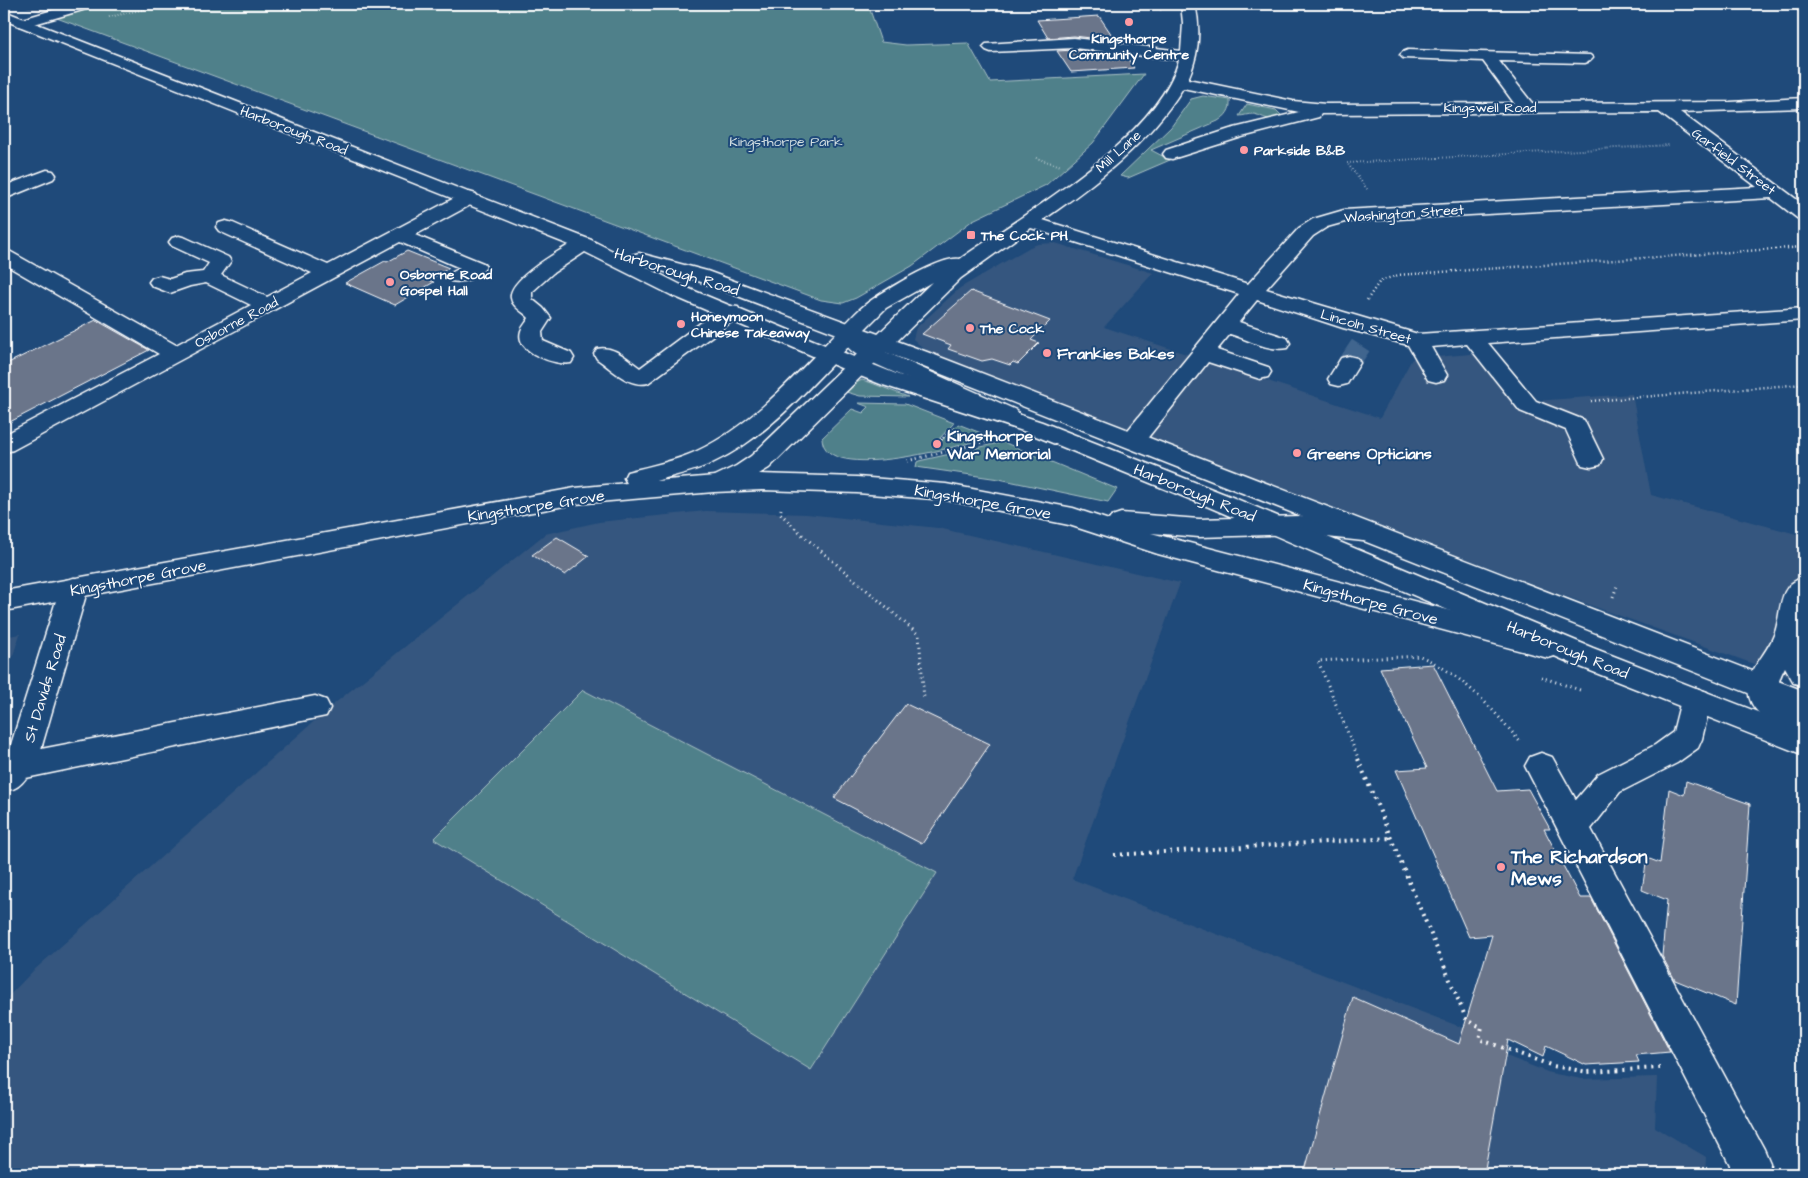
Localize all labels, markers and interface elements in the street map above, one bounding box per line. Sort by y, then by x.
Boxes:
marker: Kingsthorpe Community Centre [1123,16,1135,28]
place label: Kingsthorpe Community Centre [1069,29,1190,65]
street label: Kingswell Road [1444,98,1536,118]
street label: Harborough Road [237,101,350,161]
street label: Garfield Street [1687,124,1780,200]
street label: Mill Lane [1092,126,1146,178]
park label: Kingsthorpe Park [729,132,843,152]
place label: Parkside B&B [1254,141,1345,161]
marker: Parkside B&B [1238,144,1250,156]
street label: Washington Street [1344,200,1465,228]
place label: The Cock PH [980,226,1069,246]
marker: The Cock PH [965,229,977,241]
street label: Harborough Road [611,242,742,302]
place label: Osborne Road Gospel Hall [400,265,493,301]
marker: Osborne Road Gospel Hall [384,276,396,288]
street label: Osborne Road [191,292,282,353]
street label: Lincoln Street [1318,304,1414,350]
place label: Honeymoon Chinese Takeaway [691,307,810,343]
marker: Honeymoon Chinese Takeaway [675,318,687,330]
place label: The Cock [979,319,1044,339]
marker: The Cock [964,322,976,334]
place label: Frankies Bakes [1057,343,1174,365]
marker: Frankies Bakes [1041,347,1053,359]
place label: Kingsthorpe War Memorial [946,425,1051,465]
marker: Kingsthorpe War Memorial [931,438,943,450]
place label: Greens Opticians [1307,443,1432,465]
marker: Greens Opticians [1291,447,1303,459]
street label: Harborough Road [1130,458,1259,528]
street label: Kingsthorpe Grove [913,479,1053,526]
street label: Kingsthorpe Grove [466,484,607,529]
street label: Kingsthorpe Grove [68,554,209,603]
street label: Kingsthorpe Grove [1301,573,1441,632]
street label: Harborough Road [1503,615,1632,685]
street label: St Davids Road [18,632,72,745]
place label: The Richardson Mews [1510,844,1648,893]
marker: The Richardson Mews [1495,861,1507,873]

